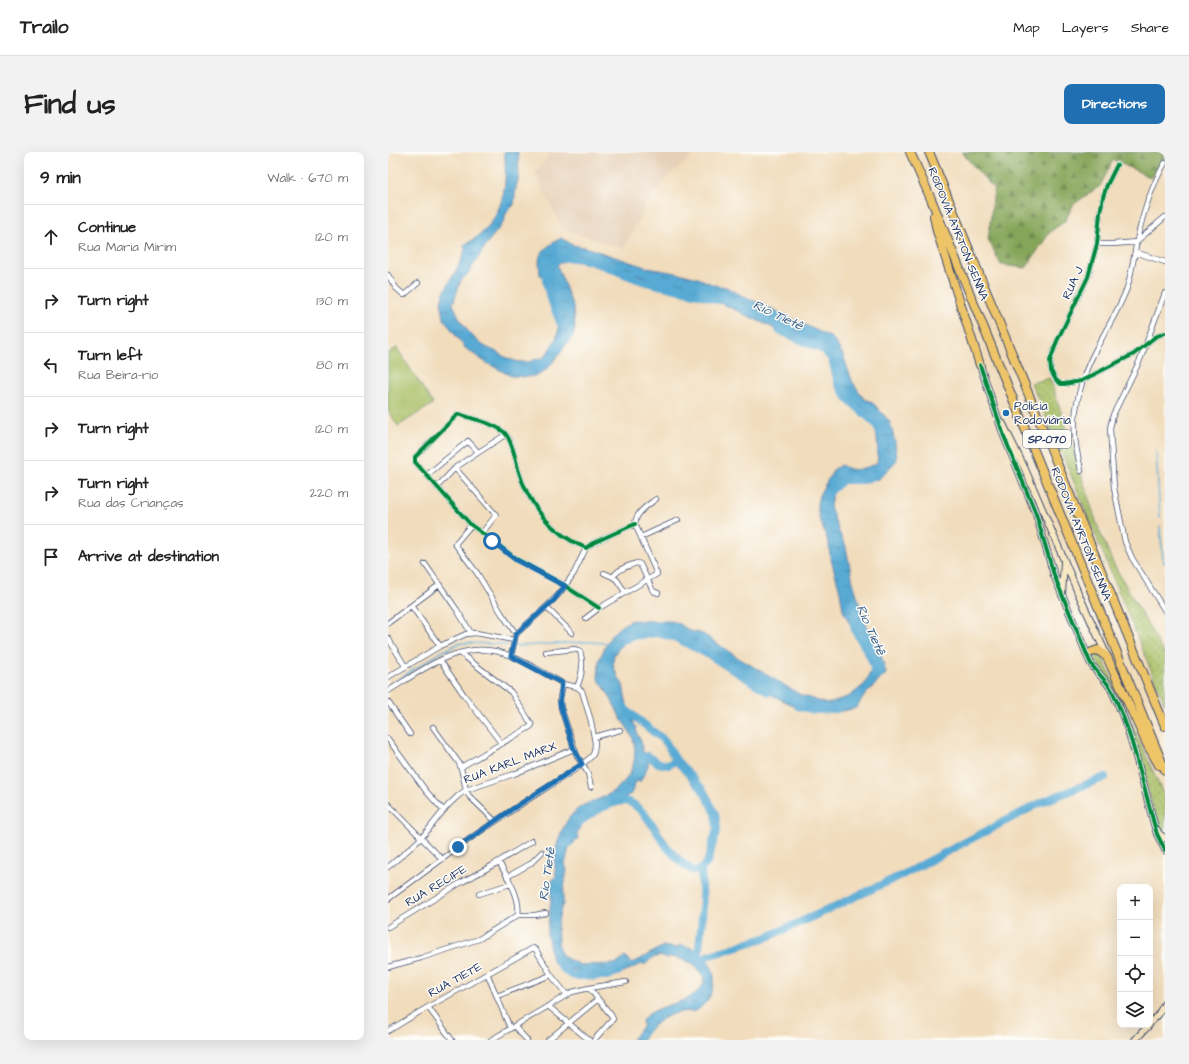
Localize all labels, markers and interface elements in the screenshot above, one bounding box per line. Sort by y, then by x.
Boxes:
text: Trailo [20,14,69,41]
text: Map [1013,18,1040,38]
text: Layers [1062,18,1109,38]
text: Share [1131,18,1169,38]
button: Directions [1064,84,1165,124]
text: Find us [24,85,115,124]
street label: RODOVIA AYRTON SENNA [923,165,993,303]
text: 9 min [40,166,81,190]
text: Walk · 670 m [267,169,348,187]
text: Continue [78,217,136,238]
icon: ahead [40,226,62,248]
text: 120 m [315,228,348,246]
text: Rua Maria Mirim [78,238,176,256]
street label: RUA J [1058,263,1088,302]
icon: right [40,290,62,312]
text: Turn right [78,290,149,311]
text: 130 m [316,292,348,310]
water label: Rio Tietê [750,296,807,335]
text: Turn left [78,345,142,366]
icon: left [40,354,62,376]
text: 80 m [316,356,348,374]
text: Rua Beira-rio [78,366,158,384]
place label: Polícia Rodoviária [1014,398,1071,429]
marker: Polícia Rodoviária [1001,408,1011,418]
icon: right [40,418,62,440]
text: Turn right [78,418,149,439]
text: 120 m [315,420,348,438]
road number: SP-070 [1023,430,1071,448]
street label: RODOVIA AYRTON SENNA [1046,465,1116,603]
text: Turn right [78,473,149,494]
icon: right [40,482,62,504]
text: 220 m [310,484,348,502]
text: Rua das Crianças [78,494,184,512]
route start [483,532,501,550]
icon: arrive [40,546,62,568]
text: Arrive at destination [78,546,219,567]
water label: Rio Tietê [852,602,890,659]
street label: RUA KARL MARX [461,738,559,788]
route end [449,838,467,856]
water label: Rio Tietê [534,845,560,902]
street label: RUA RECIFE [402,861,470,911]
map controls [1117,884,1153,1028]
button: + [1117,884,1153,920]
button: − [1117,920,1153,956]
button: locate [1117,956,1153,992]
street label: RUA TIETE [425,958,485,1002]
button: layers [1117,992,1153,1028]

